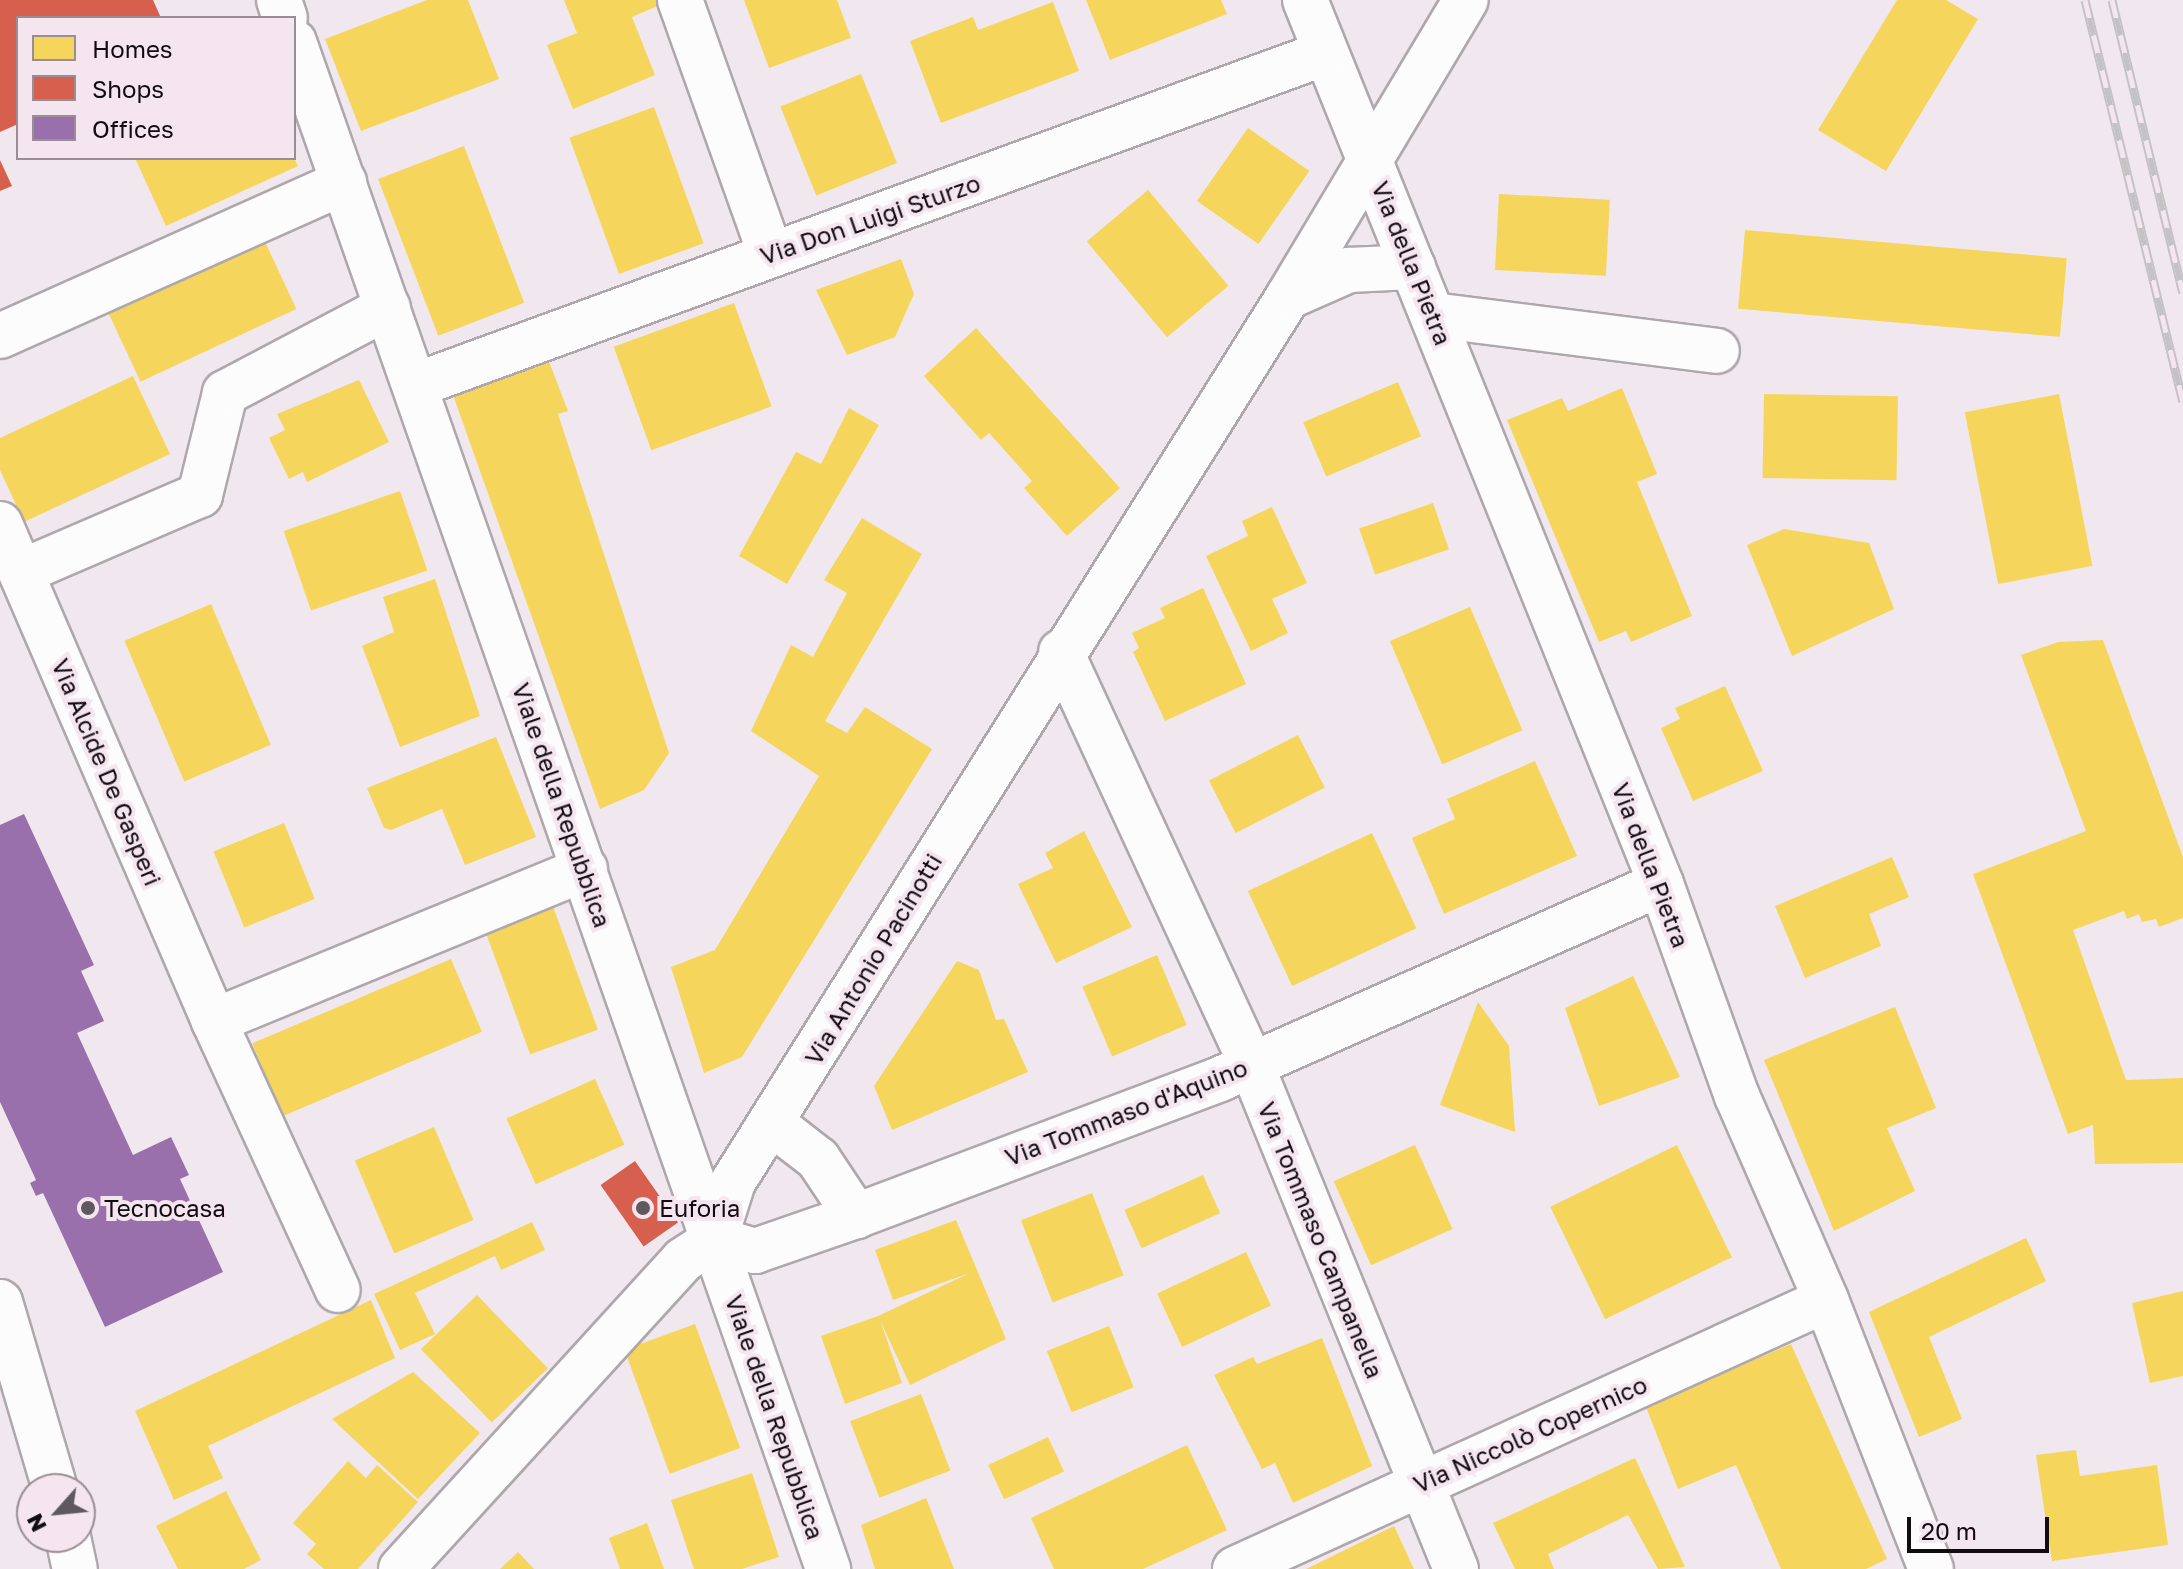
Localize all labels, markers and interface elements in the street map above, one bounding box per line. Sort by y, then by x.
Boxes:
legend [16,16,296,160]
text: Homes [92,34,173,63]
text: Shops [92,74,164,103]
text: Offices [92,114,174,143]
street label: Via Don Luigi Sturzo [756,168,984,270]
street label: Via della Pietra [1366,177,1458,349]
street label: Via Alcide De Gasperi [46,654,168,890]
street label: Viale della Repubblica [507,679,617,931]
street label: Via della Pietra [1606,779,1696,951]
street label: Via Antonio Pacinotti [798,848,948,1070]
street label: Via Tommaso d'Aquino [1001,1052,1251,1172]
street label: Via Tommaso Campanella [1252,1098,1390,1382]
place label: Tecnocasa [104,1194,226,1222]
place label: Euforia [659,1194,740,1222]
marker: Tecnocasa [79,1199,97,1217]
marker: Euforia [634,1199,652,1217]
street label: Viale della Repubblica [720,1291,830,1543]
street label: Via Niccolò Copernico [1409,1369,1651,1499]
north arrow [16,1473,96,1553]
scale bar [1911,1501,2053,1551]
text: N [20,1510,52,1537]
text: 20 m [1921,1516,1977,1545]

